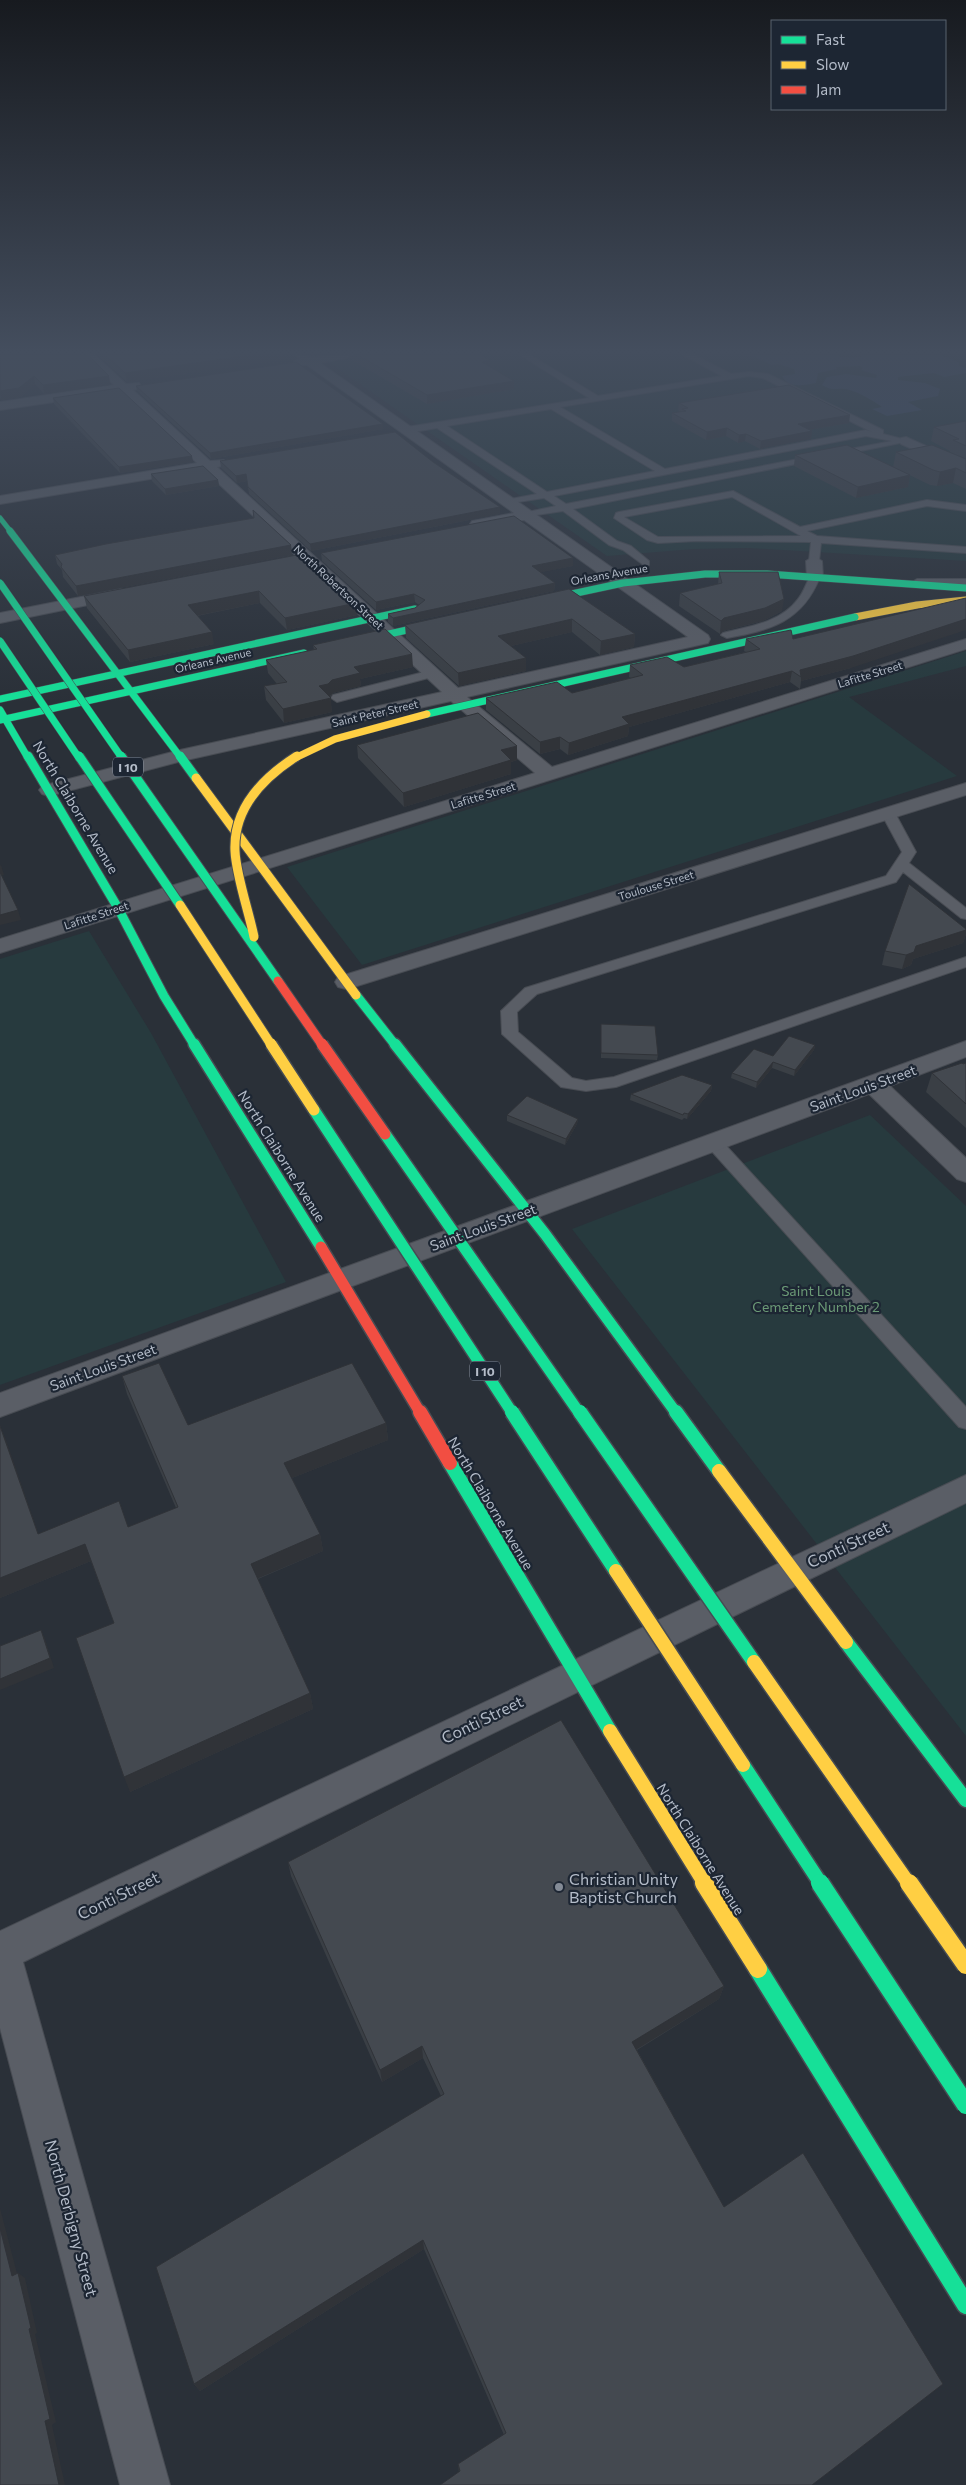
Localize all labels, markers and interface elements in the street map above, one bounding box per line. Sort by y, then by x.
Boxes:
legend [771,20,946,110]
text: Fast [816,30,845,48]
text: Slow [816,55,849,73]
text: Jam [816,80,841,98]
street label: North Robertson Street [291,542,387,632]
street label: Orleans Avenue [570,561,649,587]
street label: Orleans Avenue [174,645,253,675]
street label: Lafitte Street [836,658,904,690]
street label: Saint Peter Street [331,697,420,729]
street label: North Claiborne Avenue [30,737,122,877]
road number: I 10 [113,758,143,776]
street label: Lafitte Street [449,779,517,811]
street label: Toulouse Street [617,867,696,903]
street label: Lafitte Street [62,898,130,932]
street label: Saint Louis Street [807,1061,919,1115]
street label: North Claiborne Avenue [235,1087,329,1225]
street label: Saint Louis Street [427,1200,539,1254]
park label: Saint Louis Cemetery Number 2 [752,1282,880,1315]
street label: Saint Louis Street [47,1340,159,1394]
road number: I 10 [470,1362,500,1380]
street label: North Claiborne Avenue [445,1433,537,1573]
street label: Conti Street [804,1516,893,1571]
street label: Conti Street [438,1691,526,1747]
street label: North Claiborne Avenue [654,1780,748,1918]
street label: Conti Street [74,1867,162,1923]
place label: Christian Unity Baptist Church [569,1869,678,1906]
marker: Christian Unity Baptist Church [553,1881,565,1893]
street label: North Derbigny Street [42,2138,102,2299]

